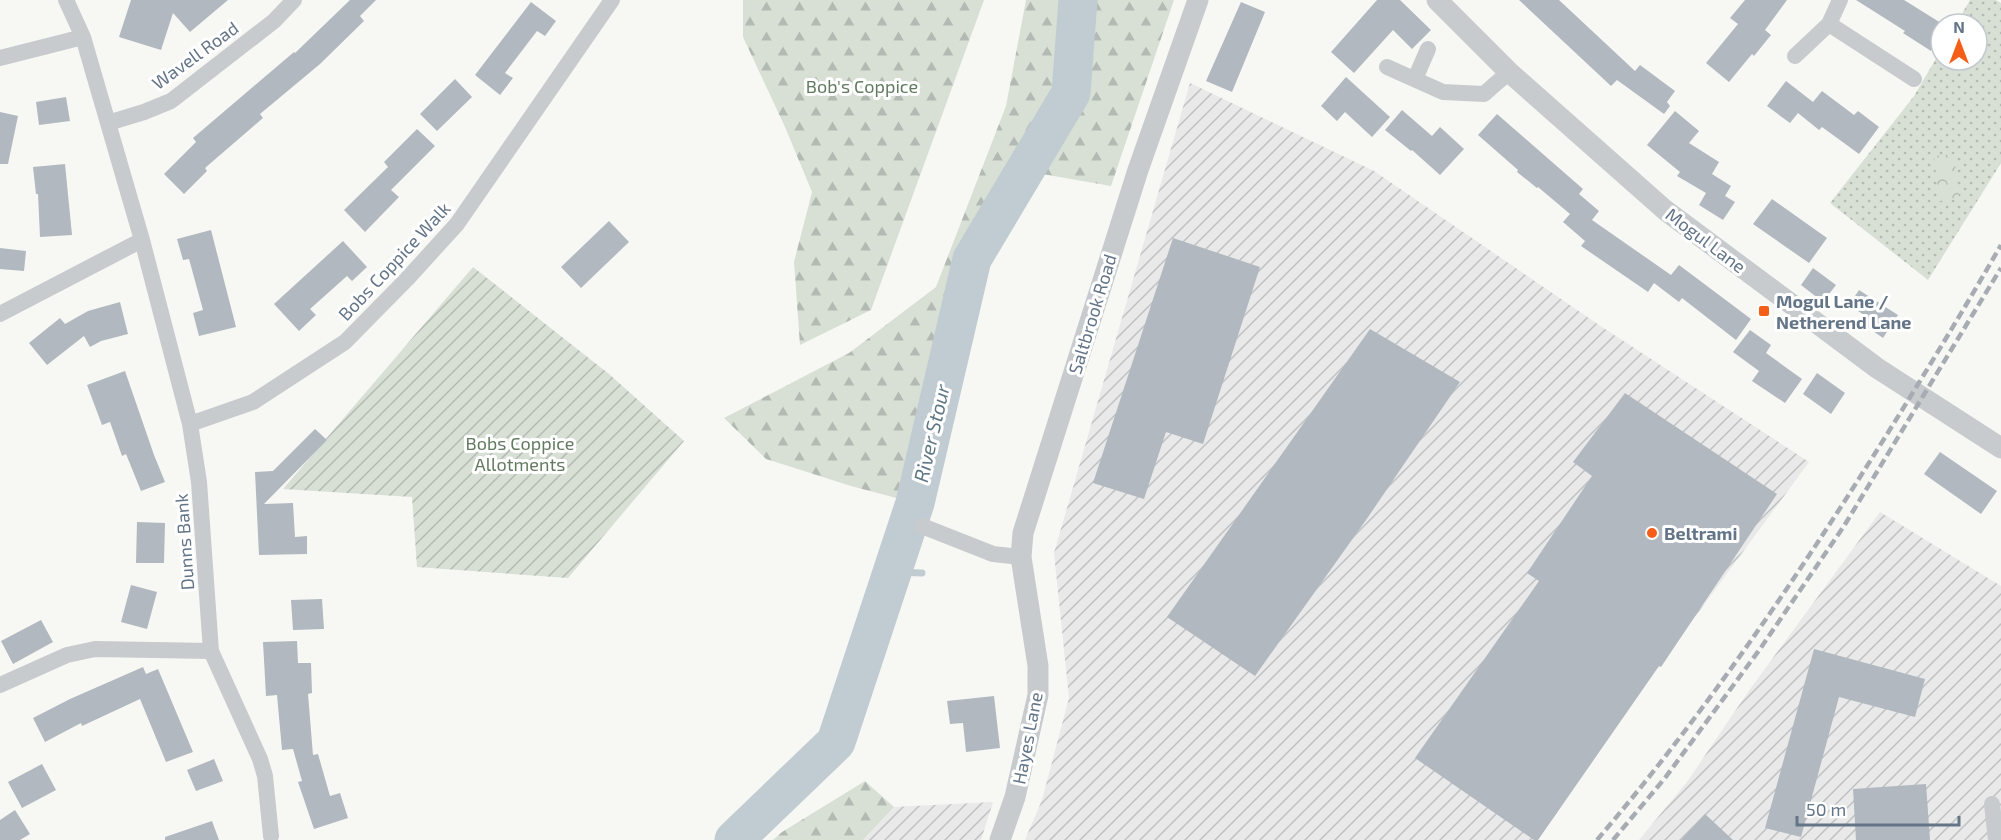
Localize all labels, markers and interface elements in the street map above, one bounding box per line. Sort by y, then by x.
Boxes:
north arrow [1929,12,1989,72]
street label: Wavell Road [147,16,243,94]
text: N [1953,17,1965,36]
park label: Bob's Coppice [806,75,918,97]
street label: Bobs Coppice Walk [333,197,455,325]
street label: Mogul Lane [1662,203,1750,277]
street label: Saltbrook Road [1063,251,1121,377]
place label: Mogul Lane / Netherend Lane [1776,290,1912,333]
marker: Mogul Lane / Netherend Lane [1757,304,1771,318]
water label: River Stour [908,381,954,484]
park label: Bobs Coppice Allotments [466,432,574,475]
street label: Dunns Bank [170,493,198,591]
place label: Beltrami [1664,522,1737,544]
marker: Beltrami [1645,526,1659,540]
street label: Hayes Lane [1007,690,1047,786]
scale bar [1797,789,1959,827]
text: 50 m [1806,798,1846,820]

